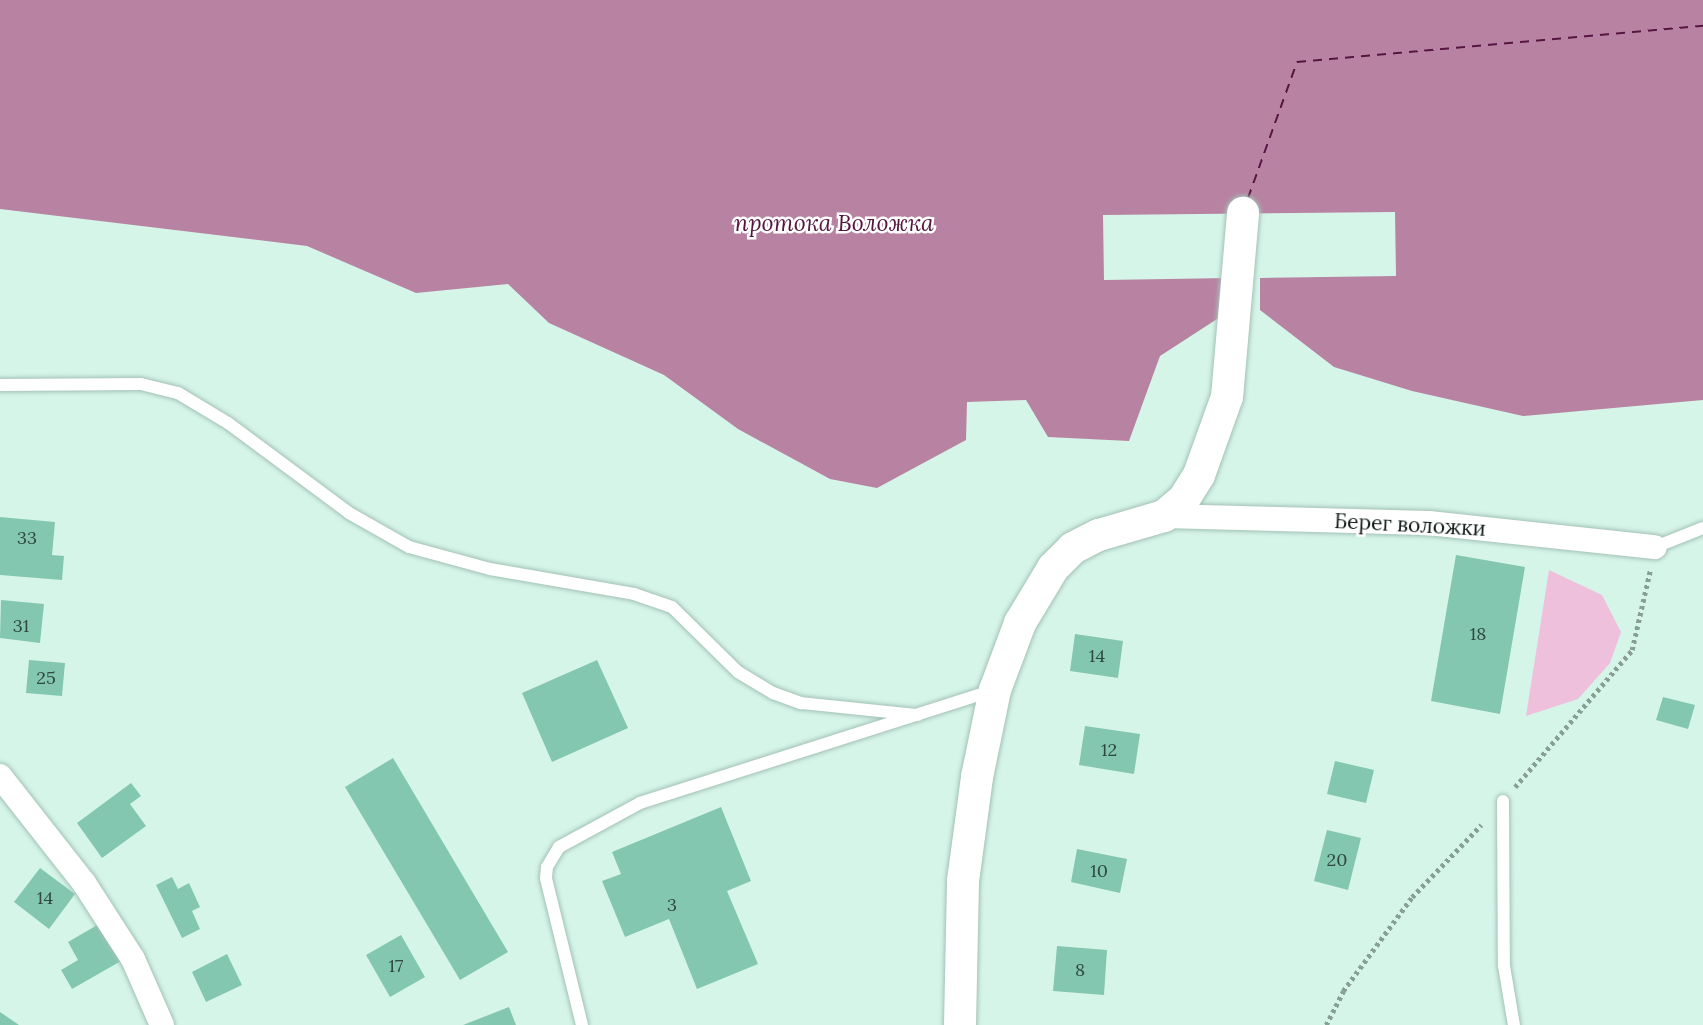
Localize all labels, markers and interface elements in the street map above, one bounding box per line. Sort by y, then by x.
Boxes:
water label: протока Воложка [734,209,934,237]
street label: Берег воложки [1334,508,1486,542]
house number: 33 [17,527,37,549]
house number: 31 [13,615,29,637]
house number: 18 [1470,623,1486,645]
house number: 14 [1089,645,1105,667]
house number: 25 [36,667,56,689]
house number: 12 [1101,739,1117,761]
house number: 20 [1327,849,1347,871]
house number: 10 [1090,860,1108,882]
house number: 14 [37,887,53,909]
house number: 3 [667,894,677,916]
house number: 17 [389,955,403,977]
house number: 8 [1075,959,1085,981]

